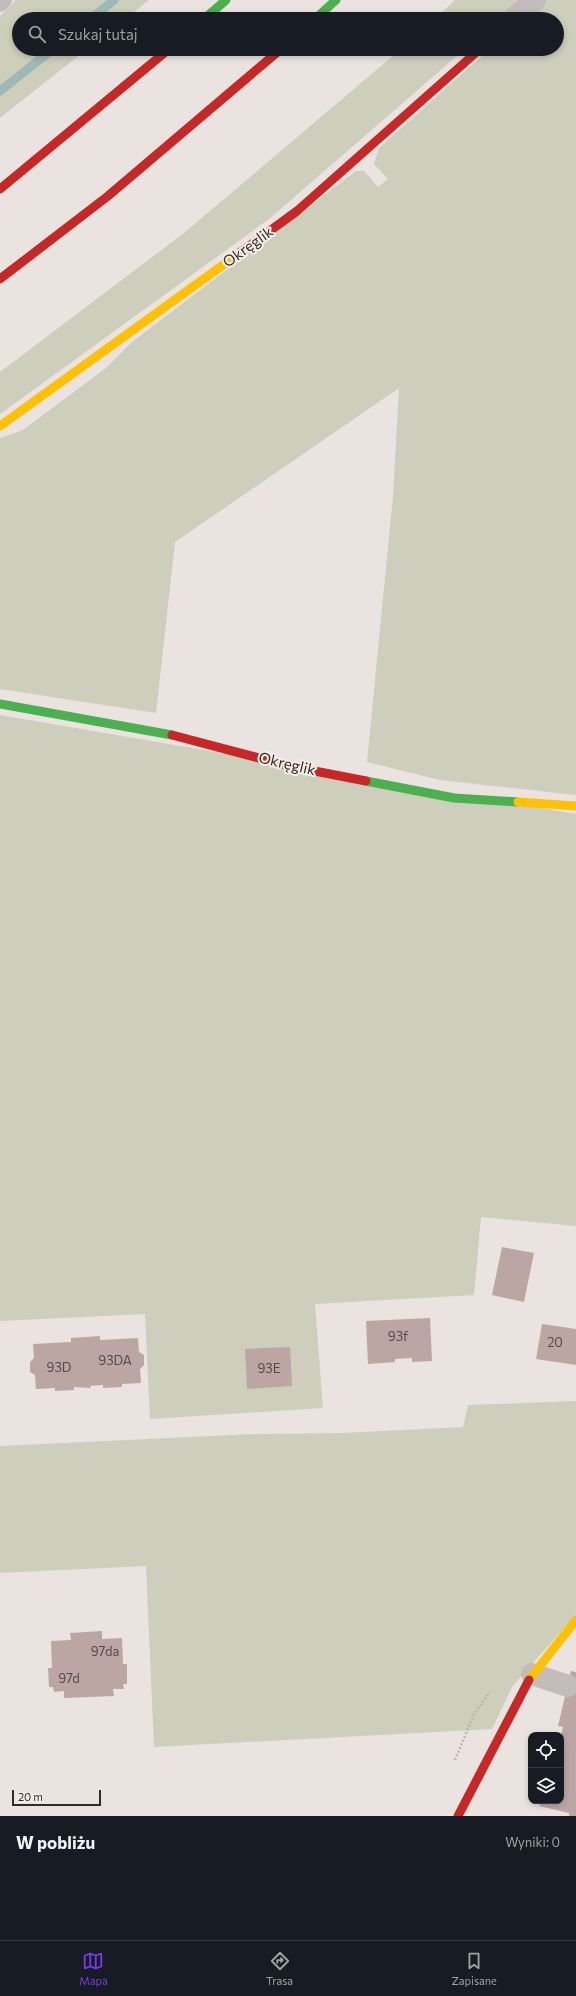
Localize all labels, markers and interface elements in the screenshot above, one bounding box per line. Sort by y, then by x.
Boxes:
search box [12,12,564,56]
icon: search [26,23,48,45]
text: Szukaj tutaj [58,25,138,43]
street label: Okręglik [219,222,276,271]
street label: Okręglik [257,748,317,778]
house number: 93f [388,1328,409,1344]
house number: 20 [547,1334,563,1350]
house number: 93DA [98,1352,132,1368]
house number: 93D [47,1359,71,1375]
house number: 93E [258,1360,281,1376]
house number: 97da [91,1643,119,1659]
house number: 97d [58,1670,80,1686]
map controls [528,1732,564,1804]
button: locate [528,1732,564,1768]
button: layers [528,1768,564,1804]
scale bar [12,1788,101,1807]
text: 20 m [18,1790,43,1803]
text: W pobliżu [16,1832,95,1853]
text: Wyniki: 0 [505,1834,560,1850]
tab: Mapa [79,1950,108,1987]
tab: Trasa [266,1950,293,1987]
tab: Zapisane [451,1950,497,1987]

